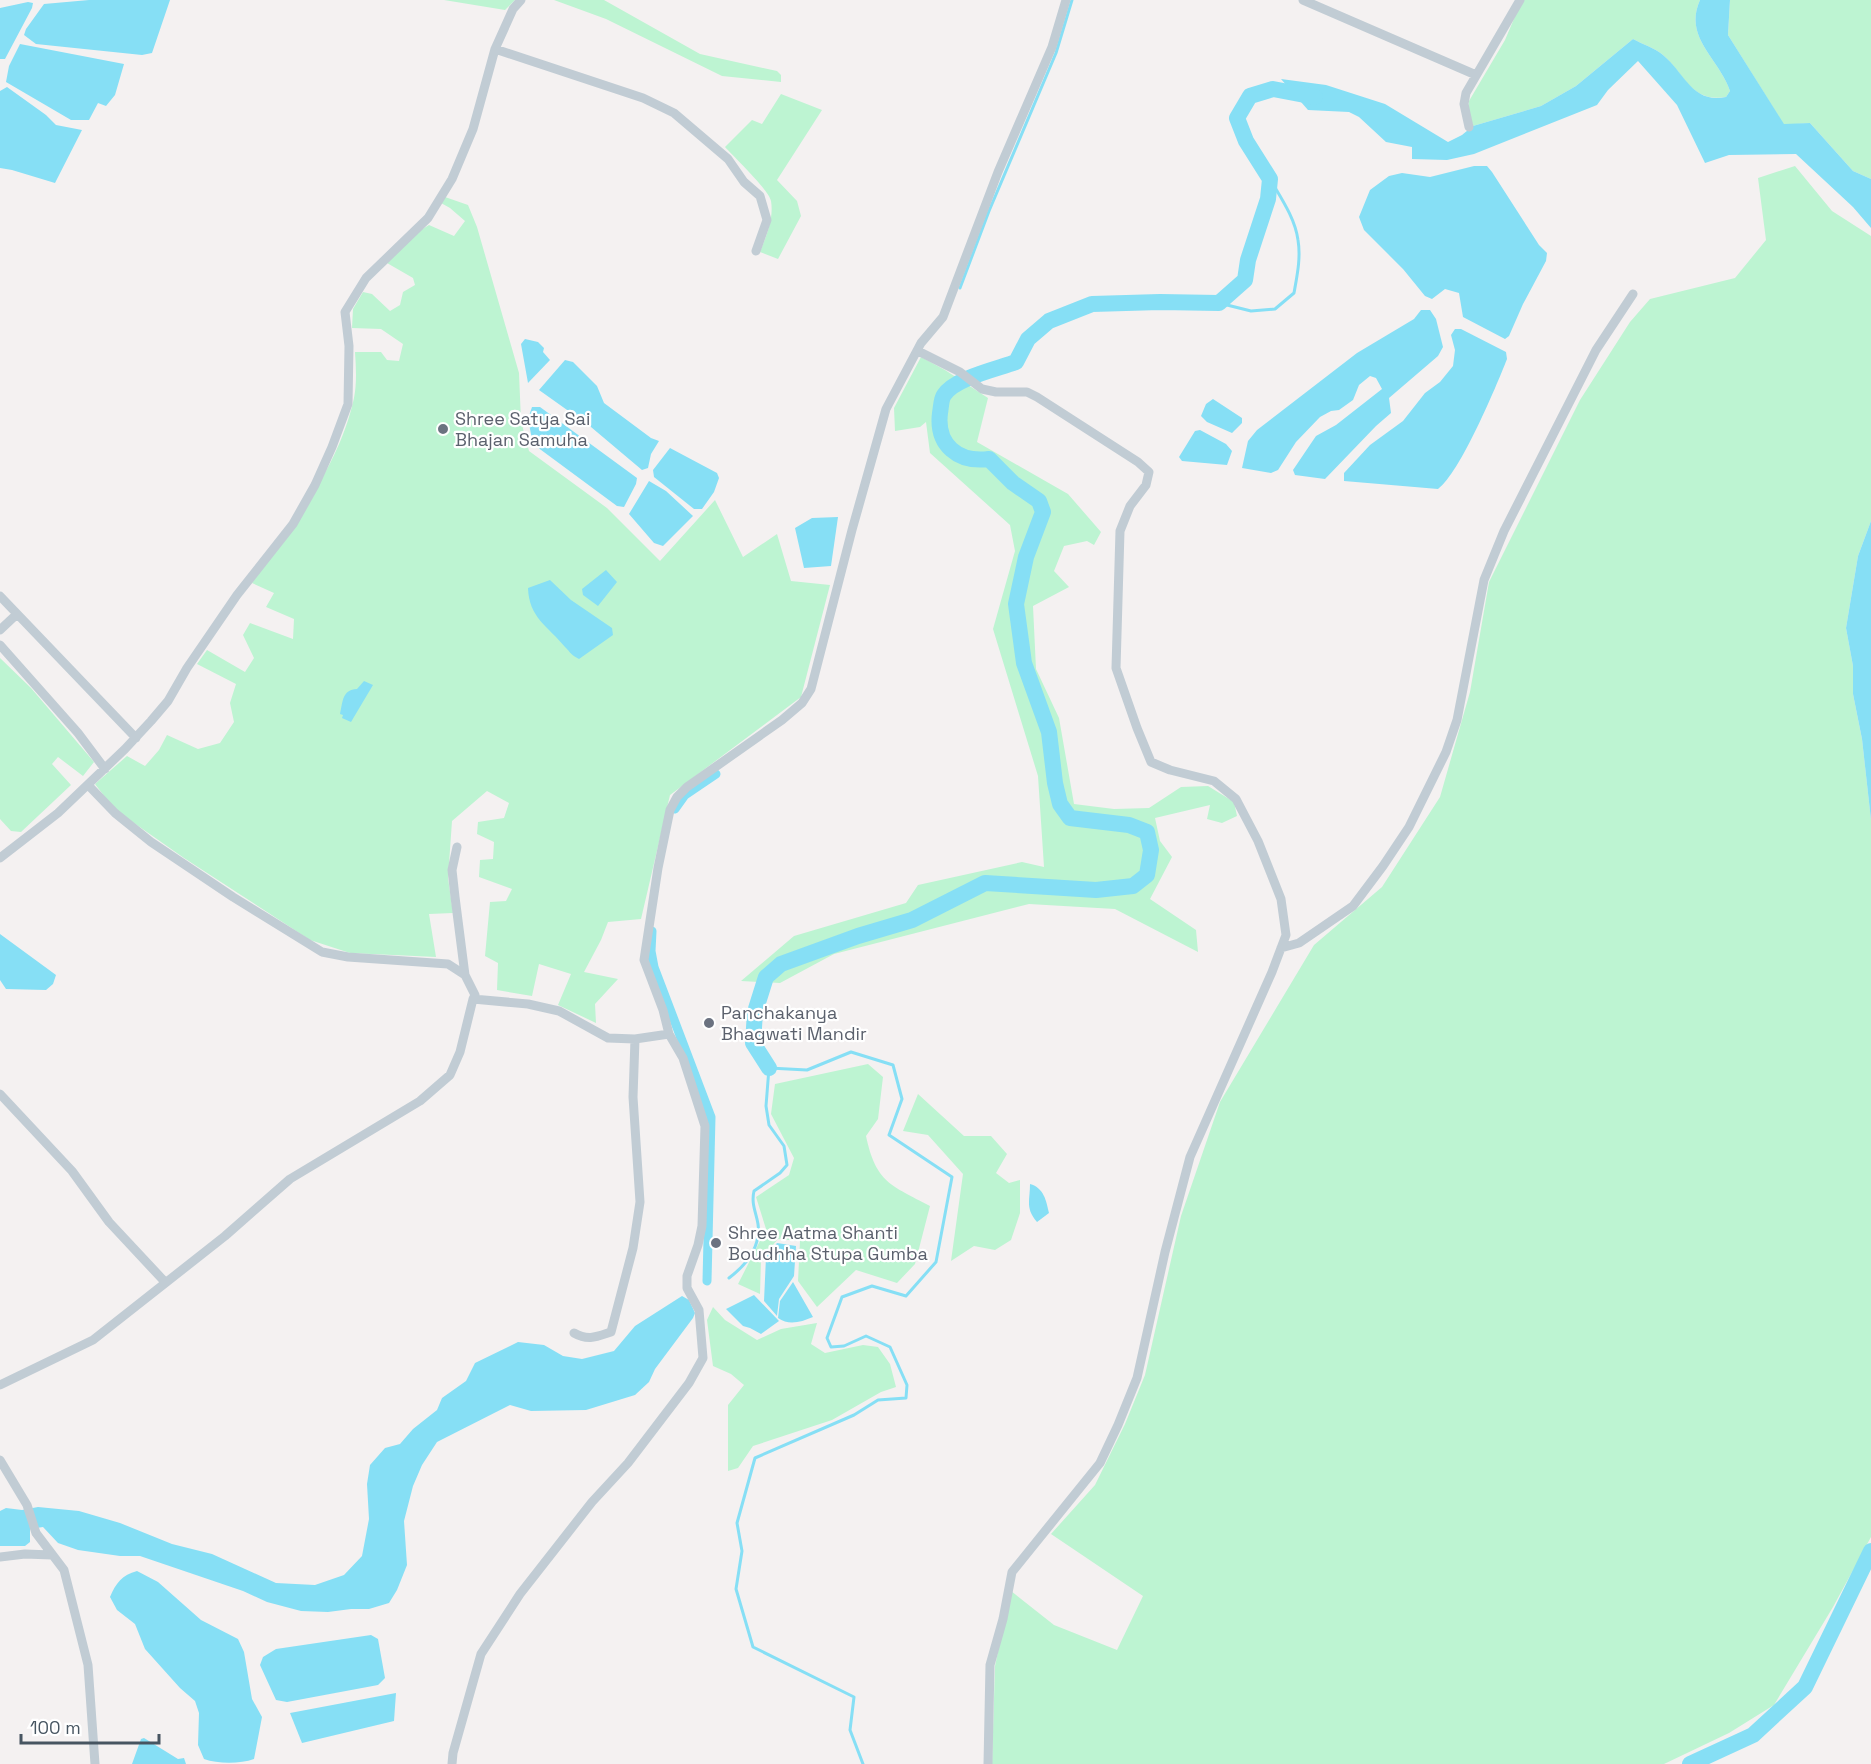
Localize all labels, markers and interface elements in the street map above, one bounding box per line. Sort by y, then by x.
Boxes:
place label: Shree Satya Sai Bhajan Samuha [455,407,590,451]
marker: Shree Satya Sai Bhajan Samuha [436,422,450,436]
place label: Panchakanya Bhagwati Mandir [721,1001,867,1045]
marker: Panchakanya Bhagwati Mandir [702,1016,716,1030]
place label: Shree Aatma Shanti Boudhha Stupa Gumba [728,1221,928,1265]
marker: Shree Aatma Shanti Boudhha Stupa Gumba [709,1236,723,1250]
scale bar [21,1707,159,1745]
text: 100 m [30,1716,81,1739]

